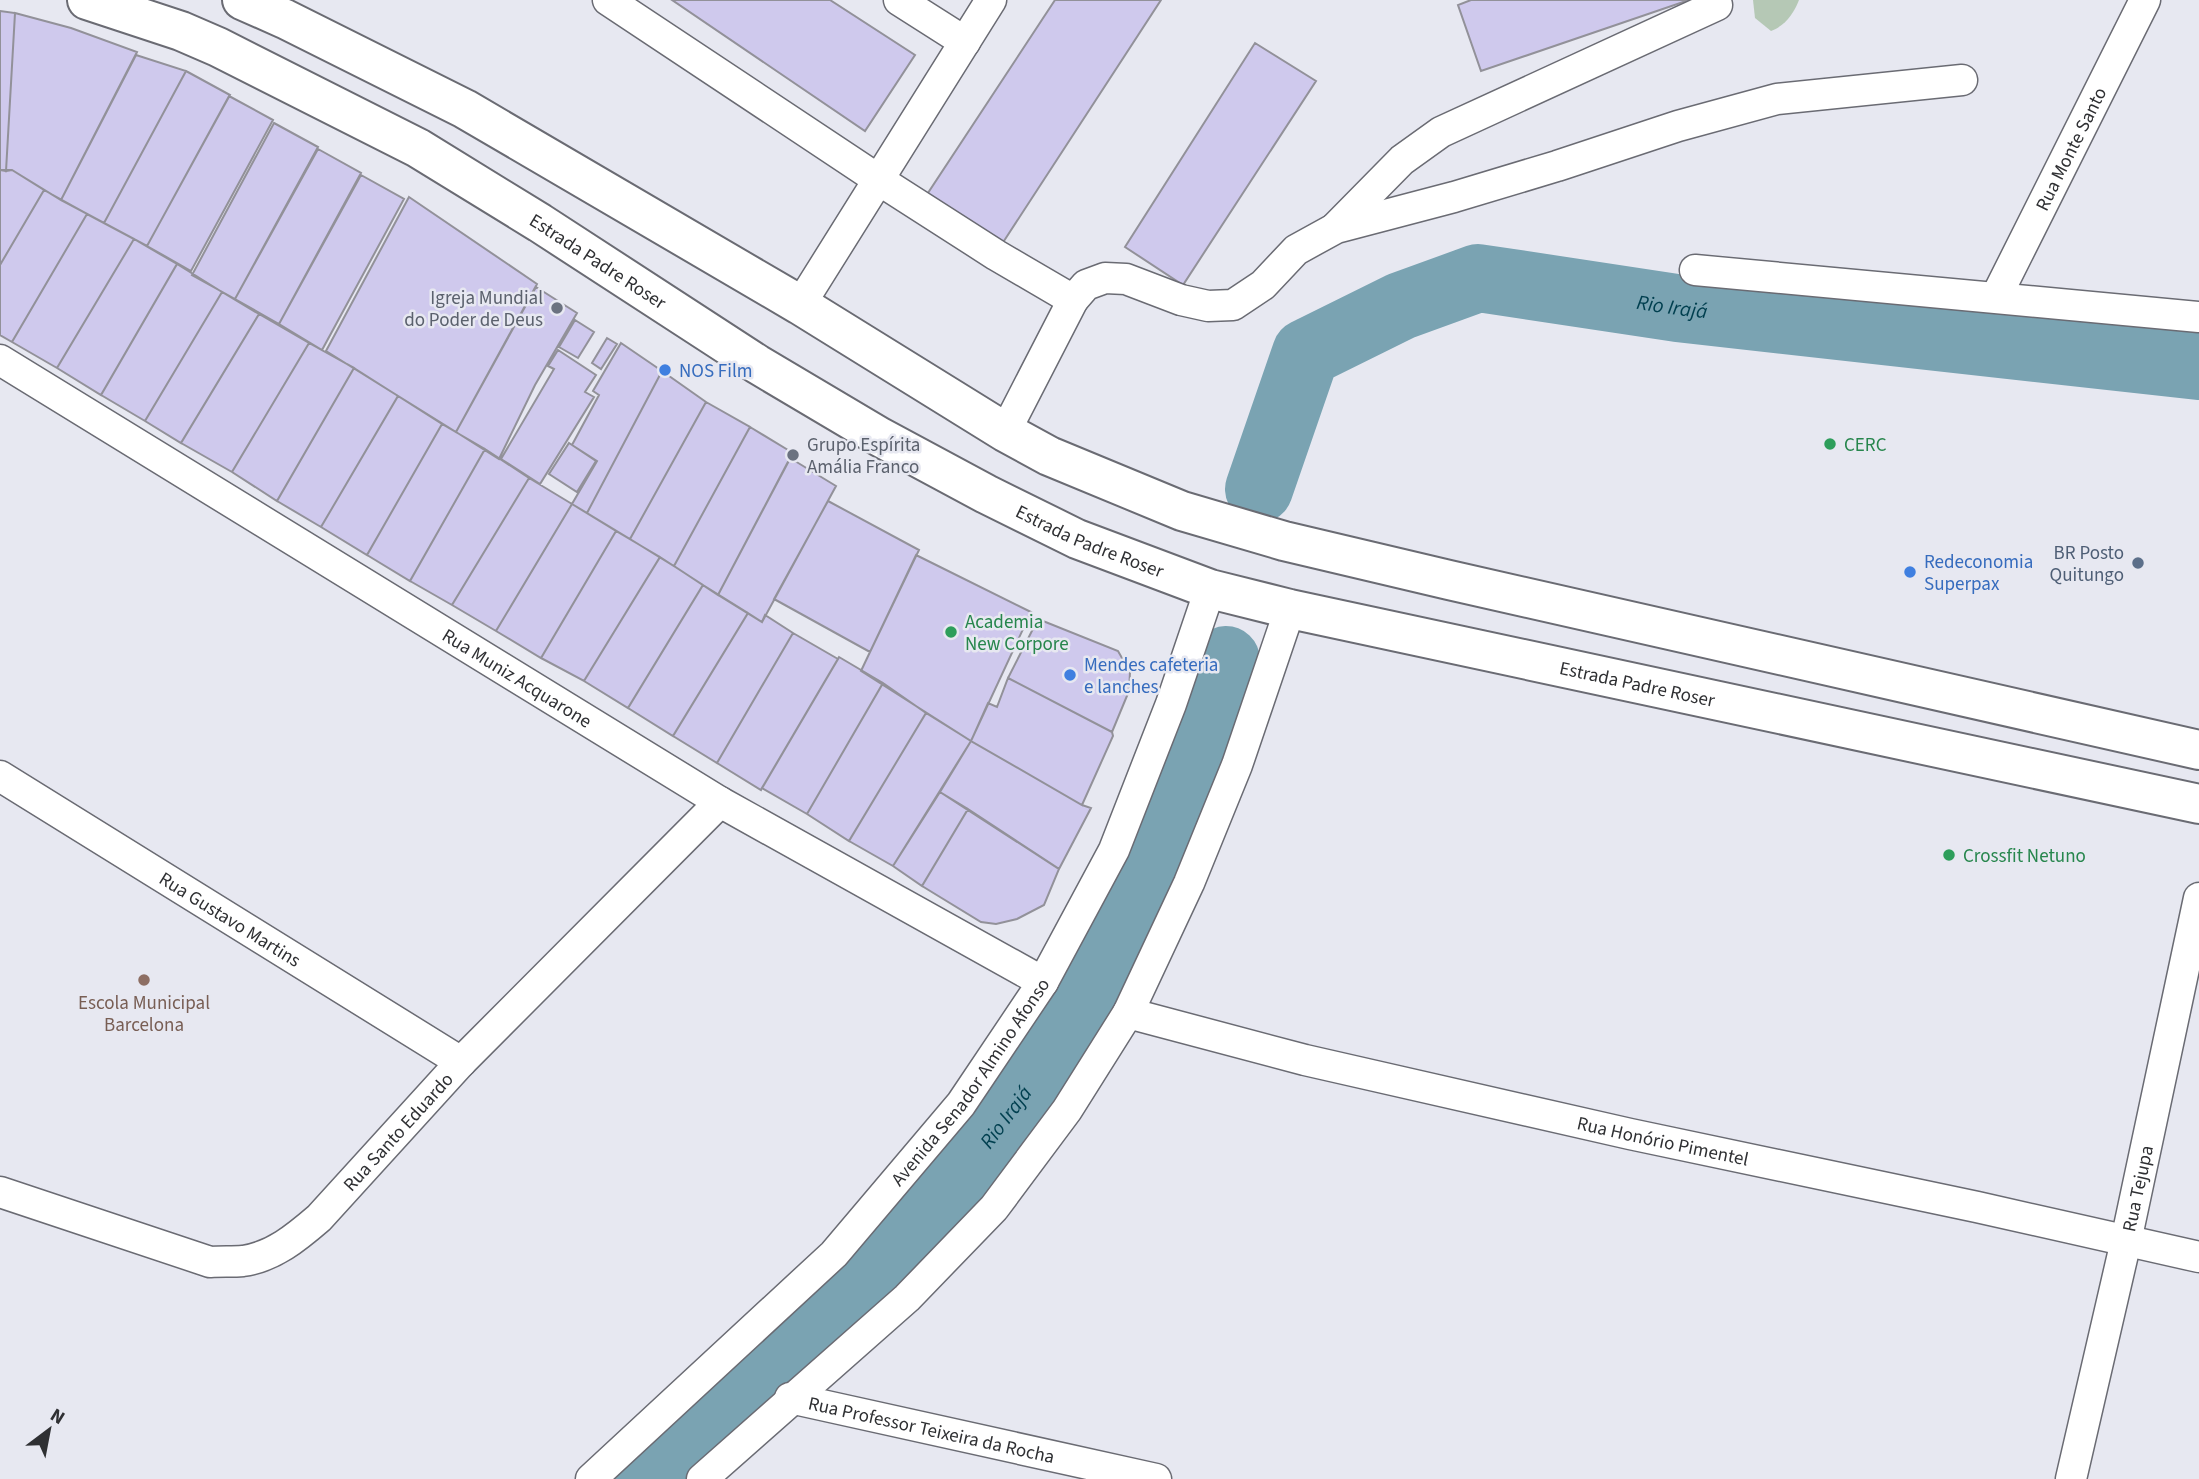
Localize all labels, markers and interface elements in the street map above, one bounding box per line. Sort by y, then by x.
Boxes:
street label: Rua Monte Santo [2029,83,2114,216]
street label: Estrada Padre Roser [524,208,671,317]
place label: Igreja Mundial do Poder de Deus [404,285,543,334]
water label: Rio Irajá [1634,287,1709,326]
marker: Igreja Mundial do Poder de Deus [549,300,565,316]
place label: NOS Film [679,358,753,385]
marker: NOS Film [657,362,673,378]
place label: Grupo Espírita Amália Franco [807,432,920,481]
place label: CERC [1844,432,1887,459]
marker: CERC [1822,436,1838,452]
marker: Grupo Espírita Amália Franco [785,447,801,463]
street label: Estrada Padre Roser [1011,499,1168,586]
place label: BR Posto Quitungo [2050,540,2124,589]
place label: Redeconomia Superpax [1924,549,2033,598]
marker: BR Posto Quitungo [2130,555,2146,571]
marker: Redeconomia Superpax [1902,564,1918,580]
place label: Academia New Corpore [965,609,1069,658]
street label: Rua Muniz Acquarone [436,623,597,735]
marker: Academia New Corpore [943,624,959,640]
place label: Mendes cafeteria e lanches [1084,652,1218,701]
street label: Estrada Padre Roser [1557,655,1718,715]
marker: Mendes cafeteria e lanches [1062,667,1078,683]
place label: Crossfit Netuno [1963,843,2086,870]
marker: Crossfit Netuno [1941,847,1957,863]
street label: Rua Gustavo Martins [153,866,306,974]
marker: Escola Municipal Barcelona [136,972,152,988]
street label: Avenida Senador Almino Afonso [885,973,1057,1192]
place label: Escola Municipal Barcelona [78,990,210,1039]
street label: Rua Santo Eduardo [338,1067,460,1198]
water label: Rio Irajá [972,1080,1039,1155]
street label: Rua Honório Pimentel [1574,1110,1751,1174]
street label: Rua Tejupa [2116,1143,2161,1235]
street label: Rua Professor Teixeira da Rocha [805,1390,1057,1471]
north arrow [14,1395,84,1465]
text: N [45,1402,70,1432]

